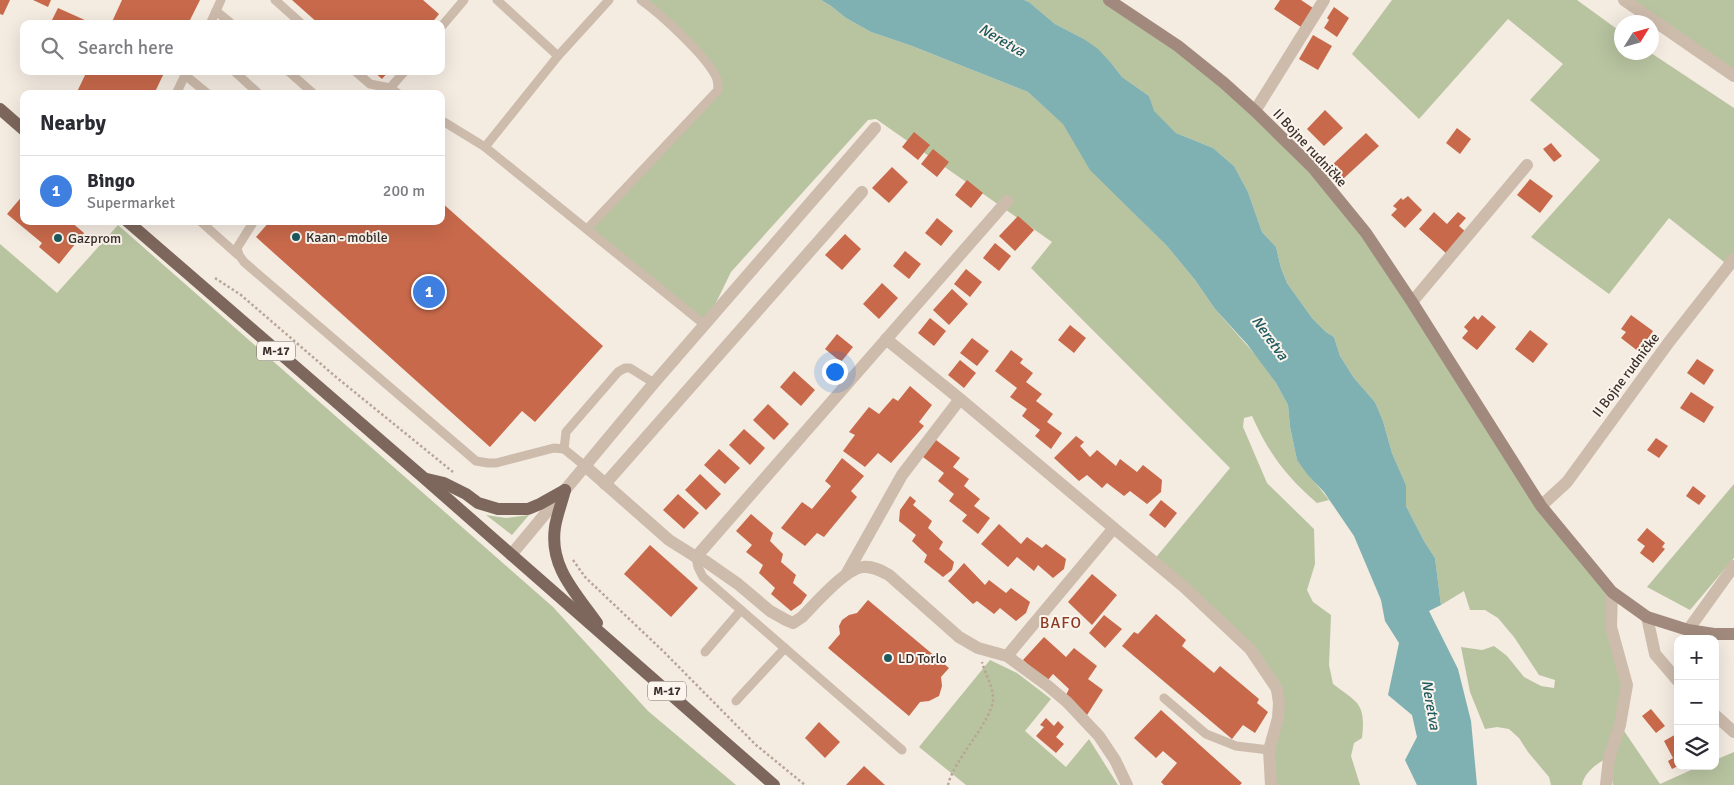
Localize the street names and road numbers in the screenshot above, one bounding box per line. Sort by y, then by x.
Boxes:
street label: II Bojne rudničke [1269,105,1351,191]
street label: II Bojne rudničke [1589,330,1663,420]
road number: M-17 [257,342,295,361]
road number: M-17 [648,681,686,700]

